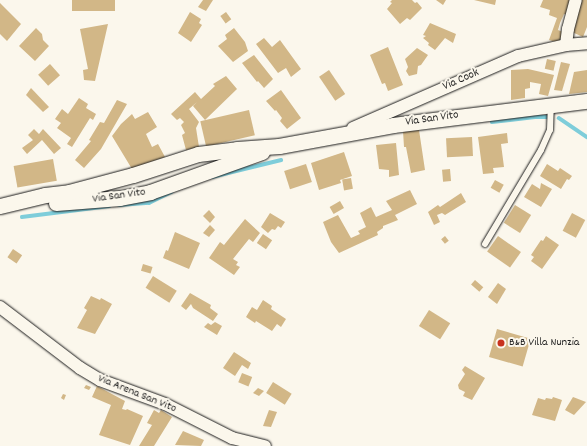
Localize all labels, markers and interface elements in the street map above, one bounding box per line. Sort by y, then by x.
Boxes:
street label: Via Cook [441,66,481,94]
street label: Via San Vito [405,108,459,130]
street label: Via San Vito [92,185,146,207]
place label: B&B Villa Nunzia [509,336,579,350]
marker: B&B Villa Nunzia [496,338,506,348]
street label: Via Arena San Vito [96,372,178,416]

